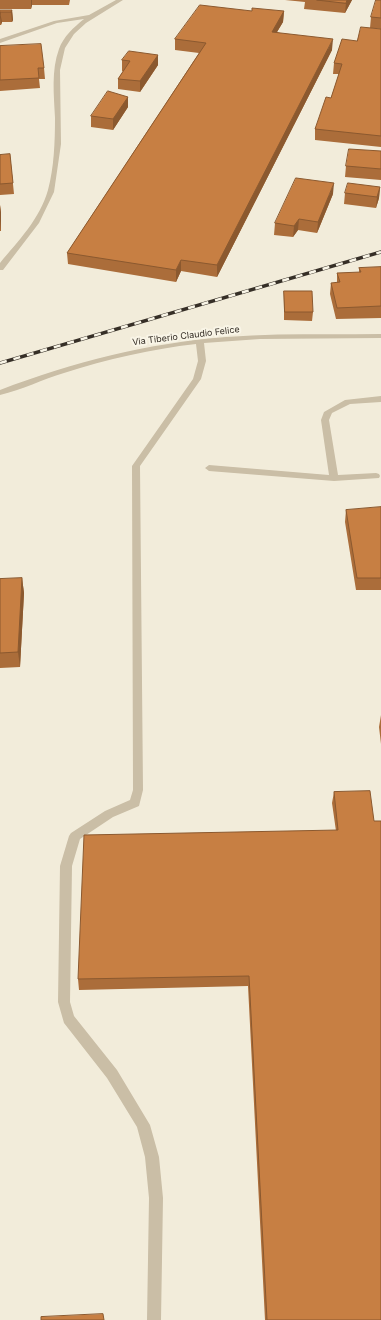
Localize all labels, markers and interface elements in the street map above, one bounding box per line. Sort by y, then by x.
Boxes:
street label: Via Tiberio Claudio Felice [132,324,240,348]

